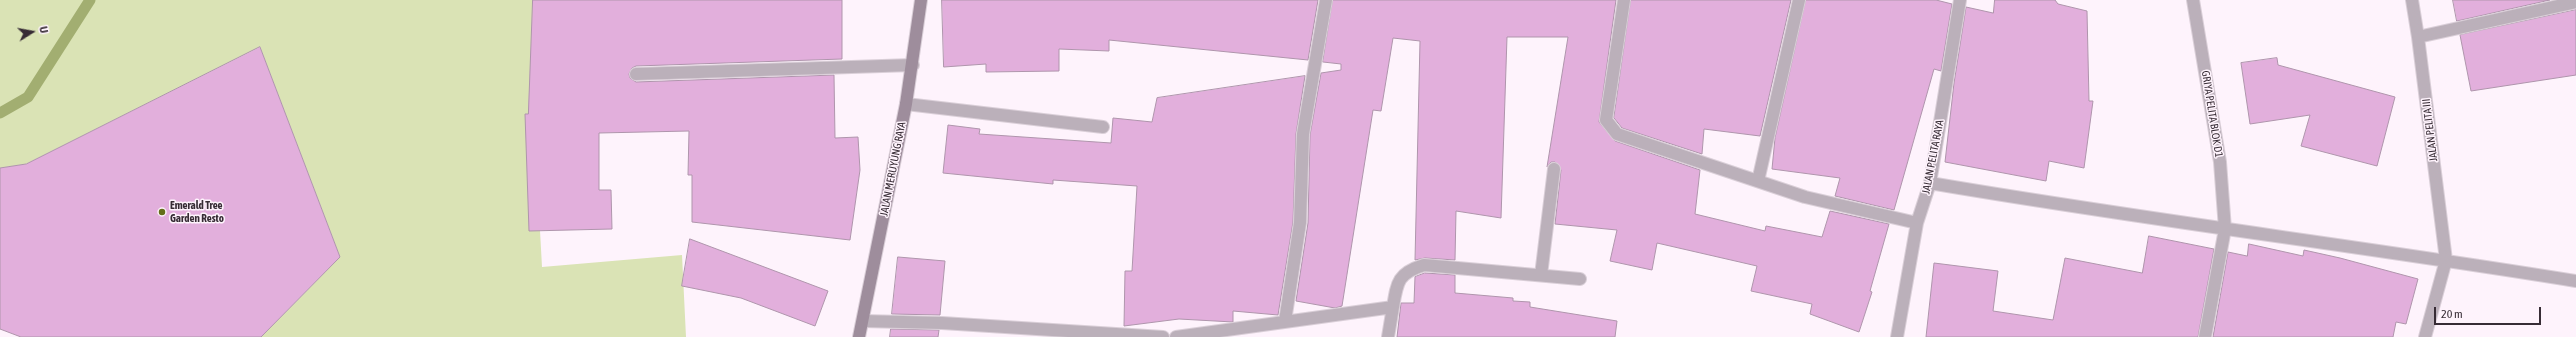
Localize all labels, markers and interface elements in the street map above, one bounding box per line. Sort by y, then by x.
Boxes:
north arrow [12,12,52,52]
text: U [37,25,50,34]
street label: GRIYA PELITA BLOK D1 [2199,70,2225,158]
street label: JALAN PELITA III [2420,98,2440,162]
street label: JALAN PELITA RAYA [1919,119,1947,195]
street label: JALAN MERUYUNG RAYA [877,121,909,217]
place label: Emerald Tree Garden Resto [170,199,224,225]
marker: Emerald Tree Garden Resto [157,207,167,217]
scale bar [2436,299,2543,325]
text: 20 m [2441,307,2463,321]

